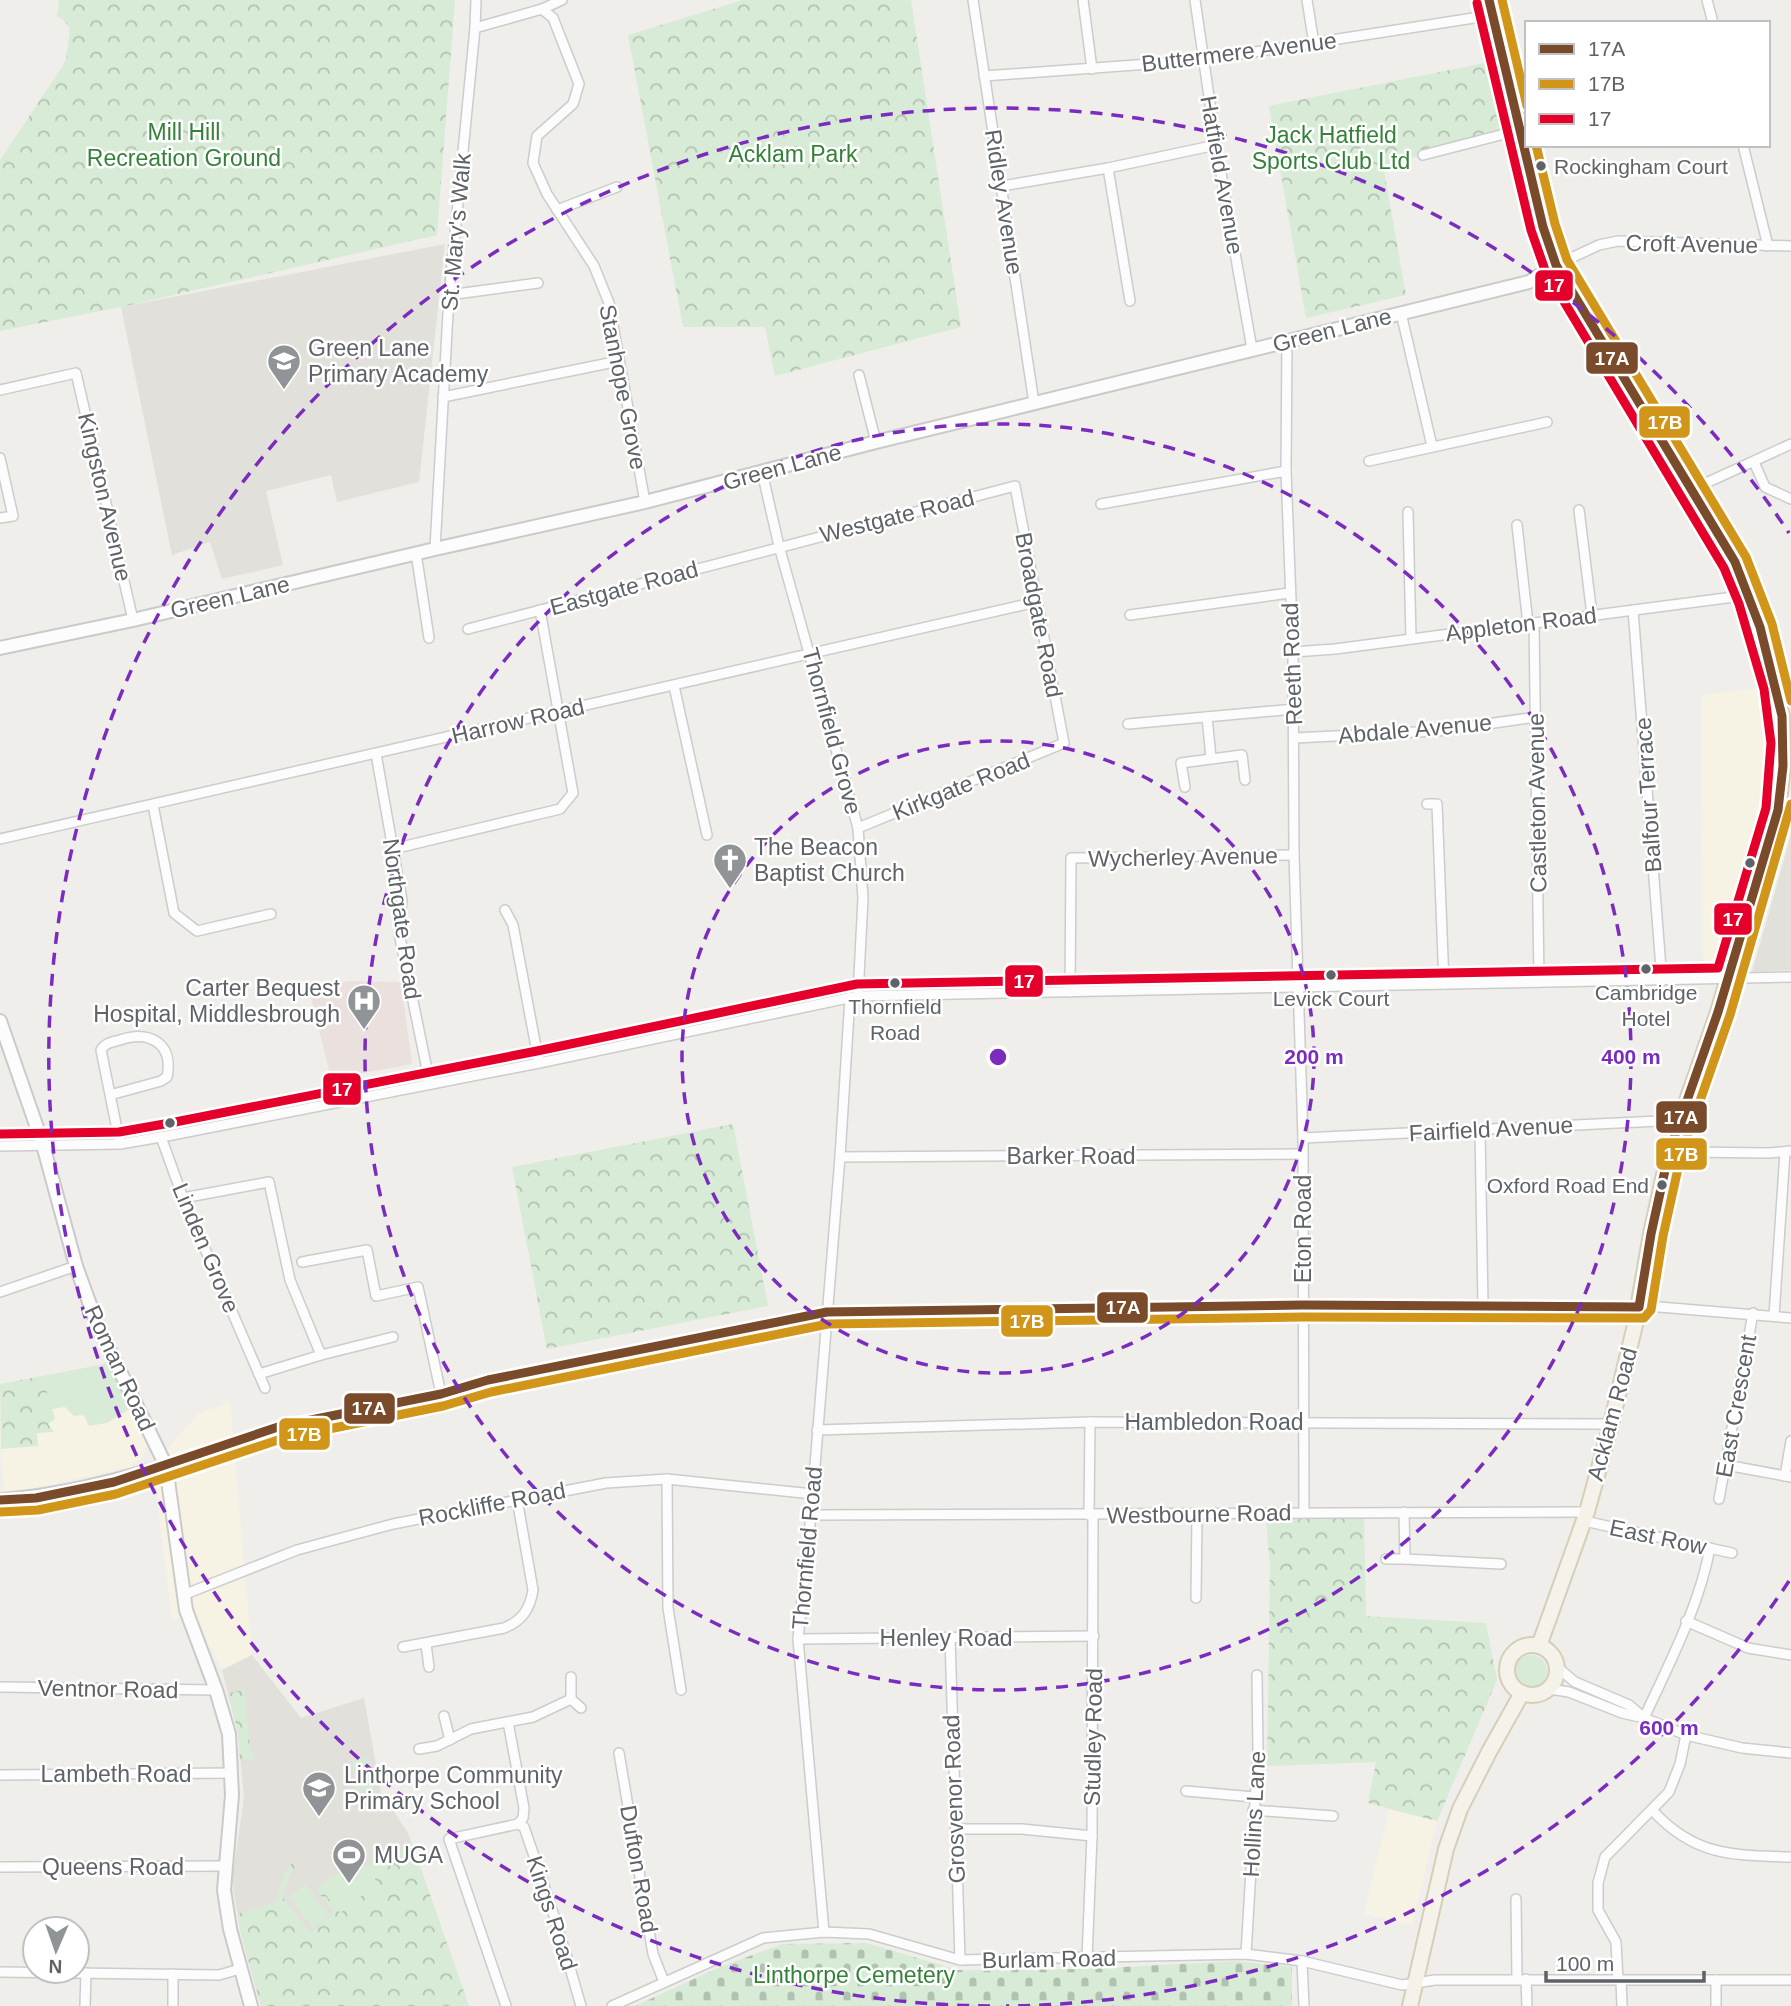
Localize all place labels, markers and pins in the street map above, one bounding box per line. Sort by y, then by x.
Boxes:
place label: Rockingham Court [1554,155,1728,178]
marker: Rockingham Court [1534,159,1548,173]
place label: Green Lane Primary Academy [308,335,489,387]
school or university icon: Green Lane Primary Academy [265,342,303,391]
place label: The Beacon Baptist Church [754,834,905,886]
church icon: The Beacon Baptist Church [711,841,749,890]
unlabelled marker [1743,856,1757,870]
marker: Cambridge Hotel [1639,962,1653,976]
marker: Levick Court [1324,968,1338,982]
place label: Carter Bequest Hospital, Middlesbrough [93,975,341,1027]
marker: Thornfield Road [888,976,902,990]
place label: Cambridge Hotel [1595,981,1697,1030]
hospital icon: Carter Bequest Hospital, Middlesbrough [345,982,383,1031]
place label: Levick Court [1273,987,1390,1010]
place label: Thornfield Road [848,995,942,1044]
centre of rings [986,1045,1010,1069]
unlabelled marker [163,1116,177,1130]
place label: Oxford Road End [1487,1174,1649,1197]
marker: Oxford Road End [1655,1178,1669,1192]
place label: Linthorpe Community Primary School [344,1762,563,1814]
school or university icon: Linthorpe Community Primary School [300,1769,338,1818]
sports icon: MUGA [330,1836,368,1885]
place label: MUGA [374,1842,444,1868]

